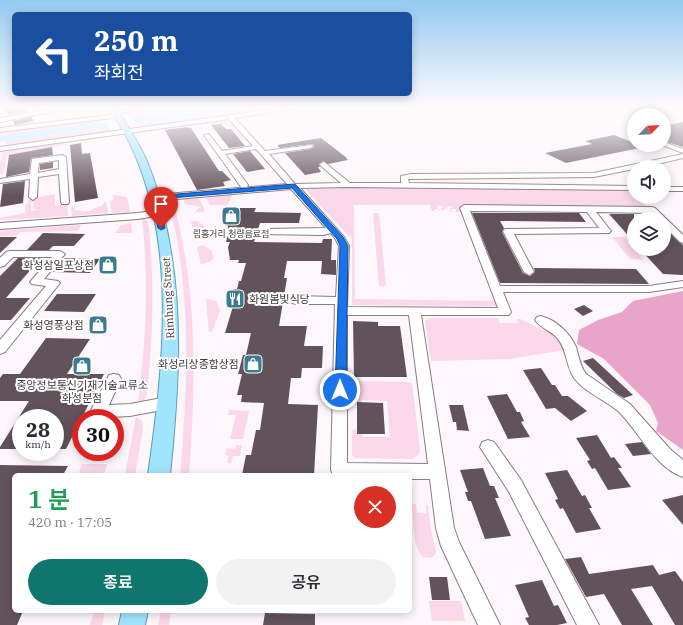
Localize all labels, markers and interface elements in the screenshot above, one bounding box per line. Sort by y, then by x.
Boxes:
text: 250 m [94,22,178,59]
icon: left [28,28,80,80]
text: 좌회전 [94,61,144,84]
north arrow [627,108,671,152]
map controls [627,108,671,256]
button: sound [627,160,671,204]
pin [144,187,178,228]
icon: arrive [150,193,172,215]
shop icon: 림흥거리 청량음료점 [220,205,242,227]
button: layers [627,212,671,256]
place label: 림흥거리 청량음료점 [193,228,269,239]
shop icon: 화성삼일포상점 [97,254,119,276]
street label: Rimhung Street [159,257,177,339]
place label: 화성삼일포상점 [23,258,94,272]
restaurant icon: 화원봄빛식당 [224,288,246,310]
place label: 화원봄빛식당 [249,292,310,306]
shop icon: 화성영풍상점 [87,314,109,336]
place label: 화성영풍상점 [23,318,84,332]
shop icon: 화성리상종합상점 [242,353,264,375]
shop icon: 중앙정보통신기재기술교류소 화성분점 [71,355,93,377]
place label: 화성리상종합상점 [158,357,239,371]
position arrow [319,369,361,411]
place label: 중앙정보통신기재기술교류소 화성분점 [16,378,148,405]
speed limit sign: 30 [72,409,124,461]
text: 28 [26,416,50,443]
text: km/h [25,438,51,451]
text: 1 분 [28,483,70,515]
button: close [354,486,396,528]
text: 420 m · 17:05 [28,514,112,531]
button: 종료 [28,559,208,605]
button: 공유 [216,559,396,605]

